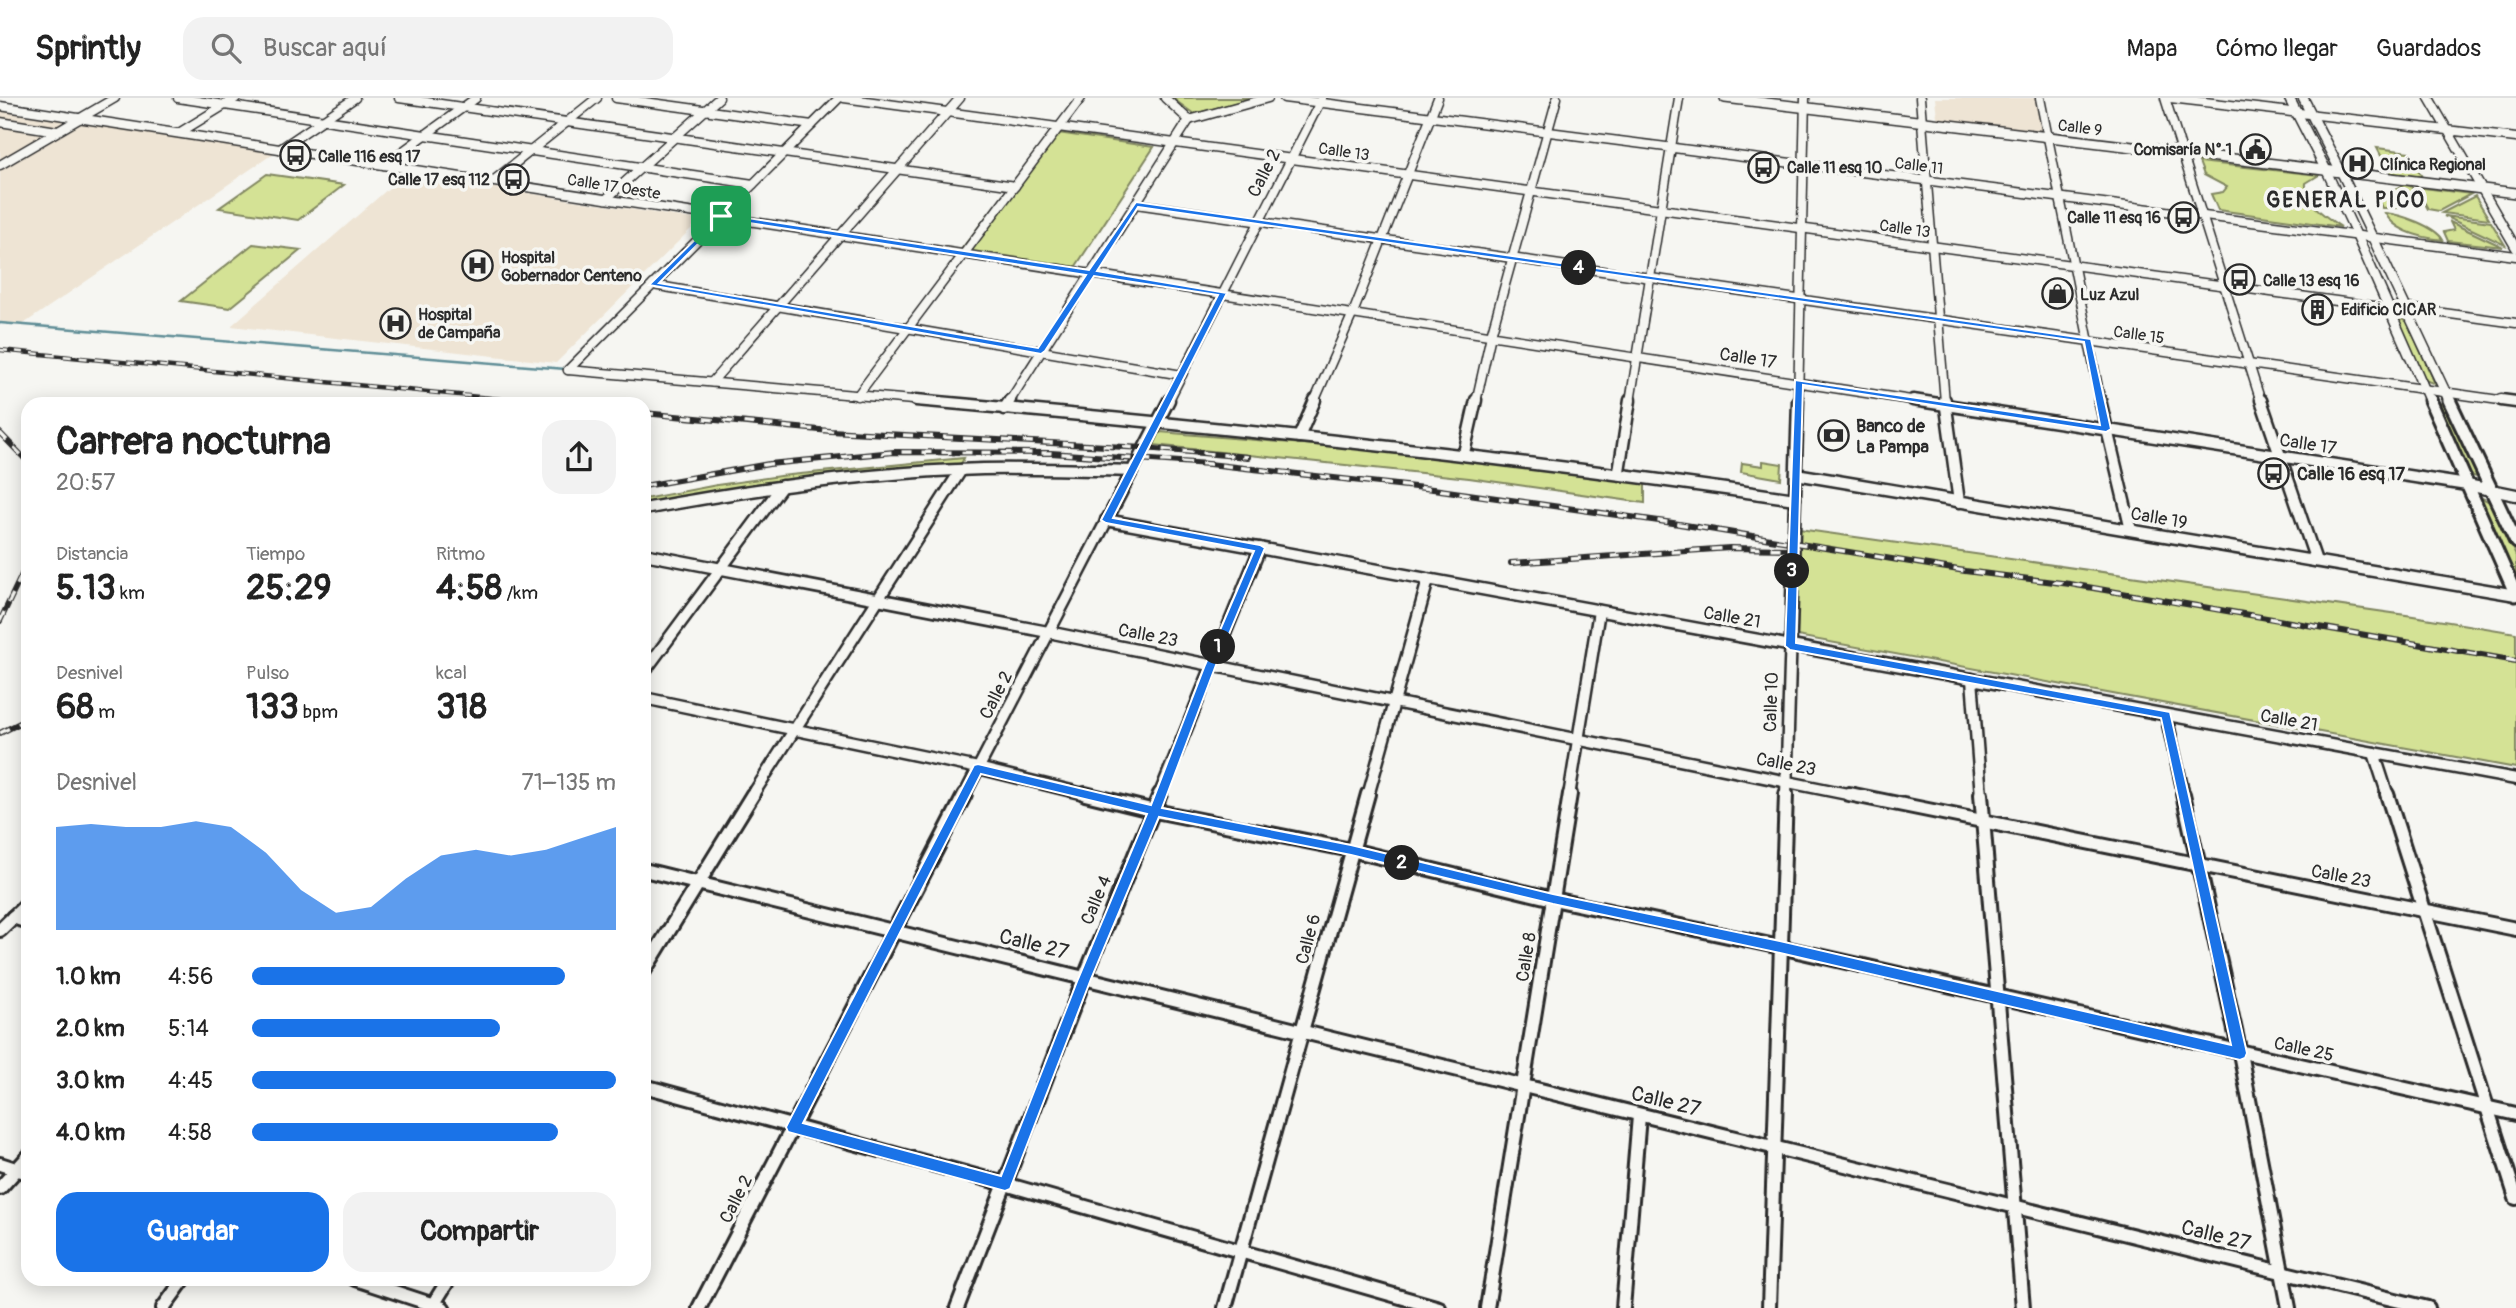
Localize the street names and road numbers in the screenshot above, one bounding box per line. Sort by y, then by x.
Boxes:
street label: Calle 9 [2057,115,2103,141]
street label: Calle 13 [1317,139,1371,165]
street label: Calle 2 [1243,145,1286,201]
street label: Calle 11 [1893,153,1944,179]
street label: Calle 17 Oeste [566,170,662,204]
street label: Calle 13 [1878,216,1932,242]
street label: Calle 15 [2112,322,2166,348]
street label: Calle 17 [1718,343,1779,374]
street label: Calle 17 [2278,429,2339,460]
street label: Calle 19 [2129,502,2189,535]
street label: Calle 21 [1701,601,1762,634]
street label: Calle 23 [1116,618,1180,653]
street label: Calle 2 [975,667,1018,723]
street label: Calle 10 [1759,672,1784,732]
street label: Calle 21 [2258,704,2319,737]
street label: Calle 23 [1754,747,1818,782]
street label: Calle 23 [2309,859,2373,894]
street label: Calle 4 [1076,872,1117,928]
street label: Calle 6 [1291,911,1326,967]
street label: Calle 27 [996,923,1071,966]
street label: Calle 8 [1511,931,1542,984]
street label: Calle 25 [2272,1032,2336,1067]
street label: Calle 27 [1628,1080,1703,1123]
street label: Calle 2 [715,1171,758,1227]
street label: Calle 27 [2178,1214,2253,1257]

